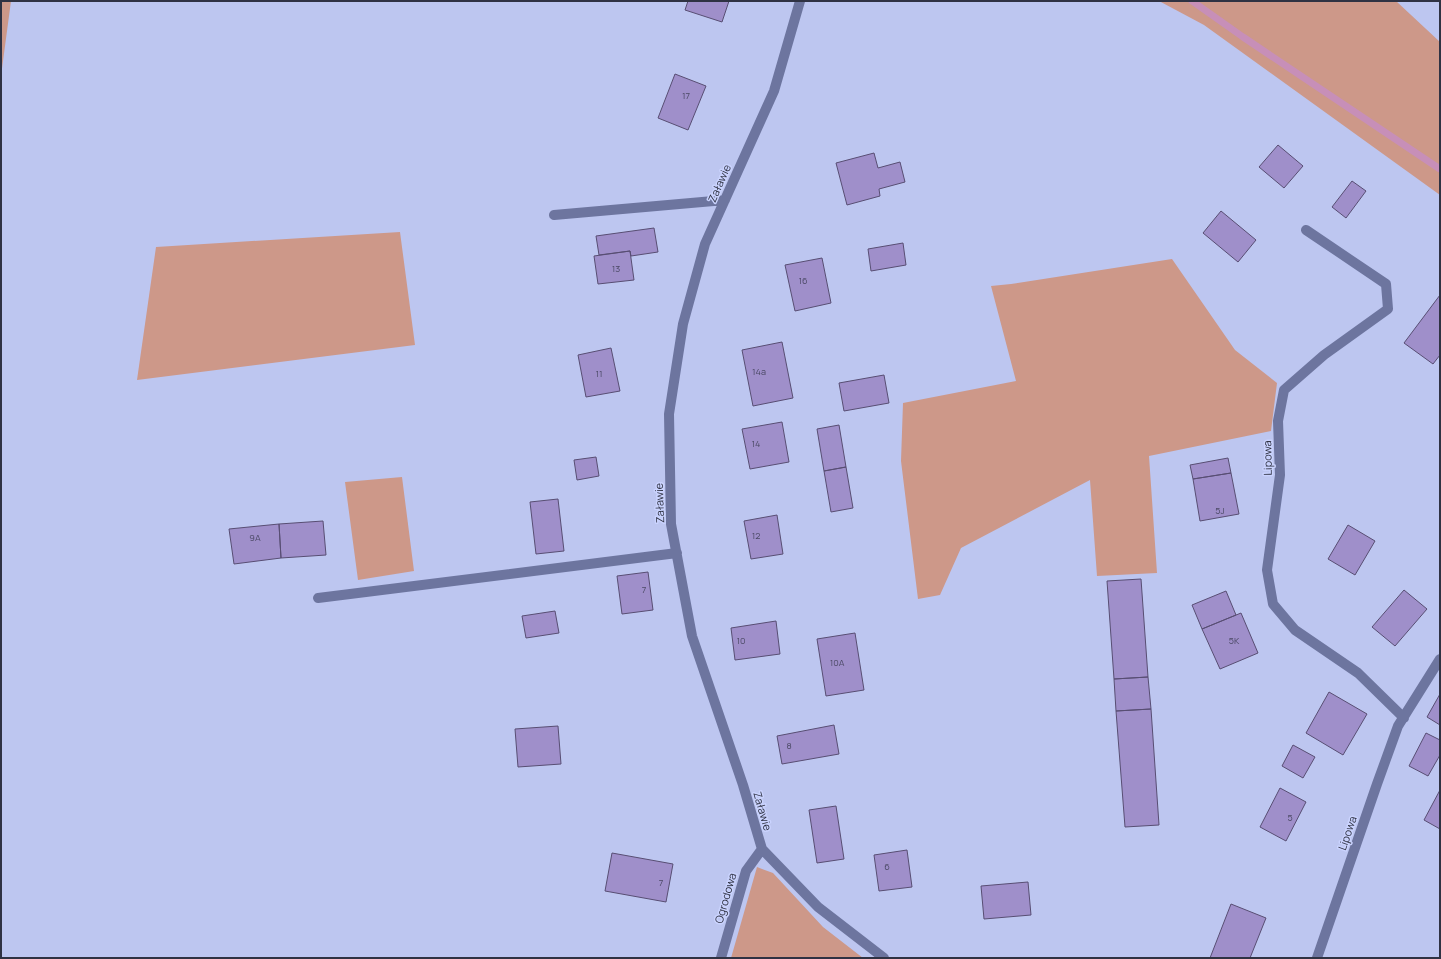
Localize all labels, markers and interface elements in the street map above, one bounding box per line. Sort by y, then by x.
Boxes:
house number: 17 [682,89,690,102]
street label: Załawie [704,161,734,204]
house number: 13 [612,262,620,275]
house number: 16 [798,274,808,287]
house number: 14a [752,365,766,378]
house number: 11 [595,367,603,380]
house number: 14 [752,437,760,450]
street label: Lipowa [1259,440,1275,476]
street label: Załawie [651,482,667,523]
house number: 5J [1215,504,1225,517]
house number: 12 [752,529,760,542]
house number: 9A [249,531,261,544]
house number: 7 [642,583,647,596]
house number: 10 [737,634,746,647]
house number: 5K [1229,634,1240,647]
house number: 10A [830,656,845,669]
house number: 8 [786,739,792,752]
street label: Załawie [750,790,776,833]
house number: 5 [1287,811,1293,824]
street label: Lipowa [1334,814,1360,852]
house number: 6 [884,860,890,873]
street label: Ogrodowa [711,871,739,925]
house number: 7 [659,876,664,889]

